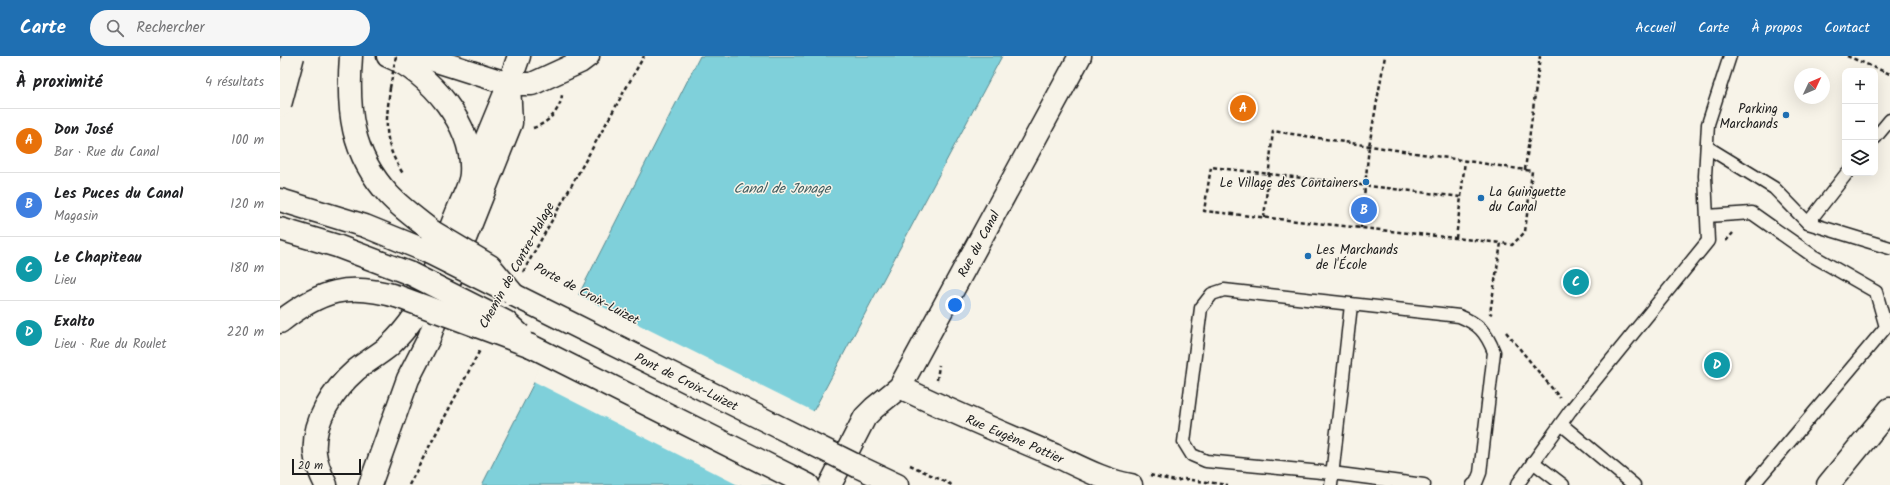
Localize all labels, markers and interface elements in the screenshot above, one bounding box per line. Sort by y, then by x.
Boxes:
search box [90,10,370,46]
text: Carte [20,13,66,43]
text: Rechercher [136,16,205,40]
icon: search [104,17,126,39]
text: Accueil [1635,17,1676,39]
text: Carte [1698,17,1729,39]
text: À propos [1751,17,1802,39]
text: Contact [1824,17,1870,39]
north arrow [1794,68,1830,104]
map controls [1842,68,1878,176]
button: + [1842,68,1878,104]
text: À proximité [16,69,103,96]
text: 4 résultats [205,72,264,93]
pin: A [1230,93,1256,123]
place label: Parking Marchands [1720,99,1778,135]
button: − [1842,104,1878,140]
marker: Parking Marchands [1781,110,1791,120]
text: Don José [54,118,113,142]
text: A [25,130,33,151]
text: 100 m [231,130,264,151]
button: layers [1842,140,1878,176]
text: Bar · Rue du Canal [54,142,159,163]
place label: Le Village des Containers [1220,173,1358,194]
marker: Le Village des Containers [1361,177,1371,187]
water label: Canal de Jonage [734,178,832,200]
text: Les Puces du Canal [54,182,183,206]
place label: La Guinguette du Canal [1489,182,1566,218]
marker: La Guinguette du Canal [1476,193,1486,203]
text: B [25,194,33,215]
text: 120 m [230,194,264,215]
pin: B [1351,195,1377,225]
street label: Chemin de Contre-Halage [474,199,561,333]
text: Magasin [54,206,98,227]
street label: Rue du Canal [953,207,1006,281]
place label: Les Marchands de l'École [1316,240,1399,276]
text: Le Chapiteau [54,246,142,270]
marker: Les Marchands de l'École [1303,251,1313,261]
text: C [25,258,33,279]
text: 180 m [230,258,264,279]
street label: Porte de Croix-Luizet [530,258,644,331]
pin: C [1563,267,1589,297]
text: Lieu [54,270,76,291]
your location [945,295,965,315]
text: Exalto [54,310,95,334]
text: D [25,322,33,343]
text: 220 m [227,322,264,343]
text: Lieu · Rue du Roulet [54,334,166,355]
street label: Pont de Croix-Luizet [631,348,742,418]
pin: D [1704,350,1730,380]
street label: Rue Eugène Pottier [962,409,1068,470]
scale bar [292,457,361,476]
text: 20 m [298,457,323,475]

